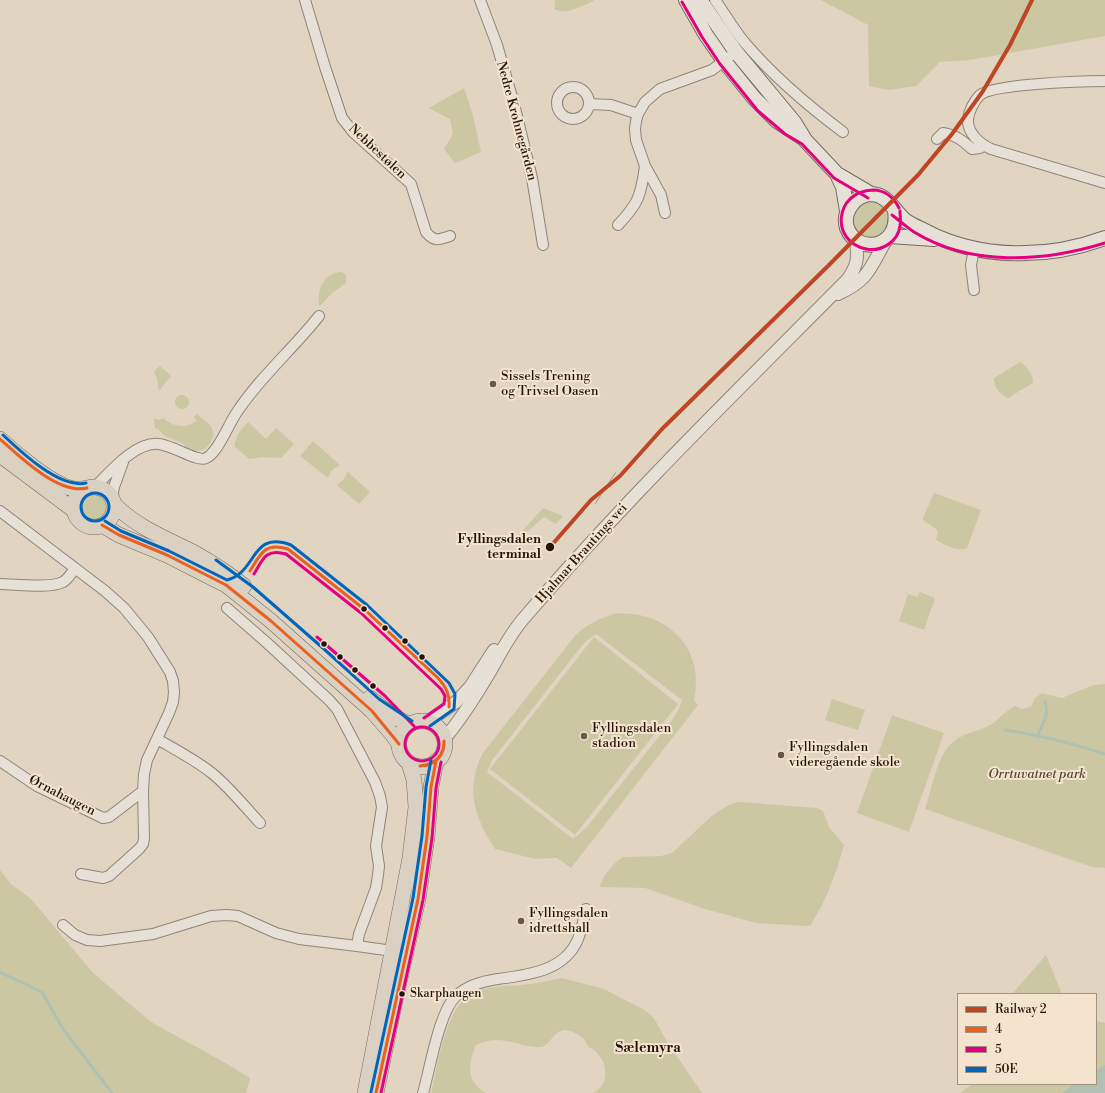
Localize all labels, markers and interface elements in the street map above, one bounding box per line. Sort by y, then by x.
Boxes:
street label: Nedre Krohnegården [493,60,539,182]
street label: Nebbestølen [345,121,409,183]
place label: Sissels Trening og Trivsel Oasen [501,369,598,400]
marker: Sissels Trening og Trivsel Oasen [488,379,498,389]
street label: Hjalmar Brantings vei [533,501,631,607]
place label: Fyllingsdalen terminal [458,532,541,563]
marker: Fyllingsdalen terminal [544,541,556,553]
unlabelled marker [359,604,369,614]
unlabelled marker [380,623,390,633]
unlabelled marker [400,636,410,646]
unlabelled marker [319,639,329,649]
unlabelled marker [335,652,345,662]
unlabelled marker [417,652,427,662]
unlabelled marker [350,665,360,675]
unlabelled marker [368,681,378,691]
place label: Fyllingsdalen stadion [592,721,671,752]
marker: Fyllingsdalen stadion [579,731,589,741]
place label: Fyllingsdalen videregående skole [789,740,900,771]
marker: Fyllingsdalen videregående skole [776,750,786,760]
park label: Orrtuvatnet park [988,767,1086,783]
street label: Ørnahaugen [26,773,98,819]
place label: Fyllingsdalen idrettshall [529,906,608,937]
marker: Fyllingsdalen idrettshall [516,916,526,926]
place label: Skarphaugen [410,987,481,1001]
marker: Skarphaugen [397,989,407,999]
legend [957,993,1097,1085]
text: Railway 2 [995,1002,1047,1017]
text: 4 [995,1022,1002,1037]
district label: Sælemyra [615,1041,681,1057]
text: 5 [995,1042,1002,1057]
text: 50E [995,1062,1018,1077]

